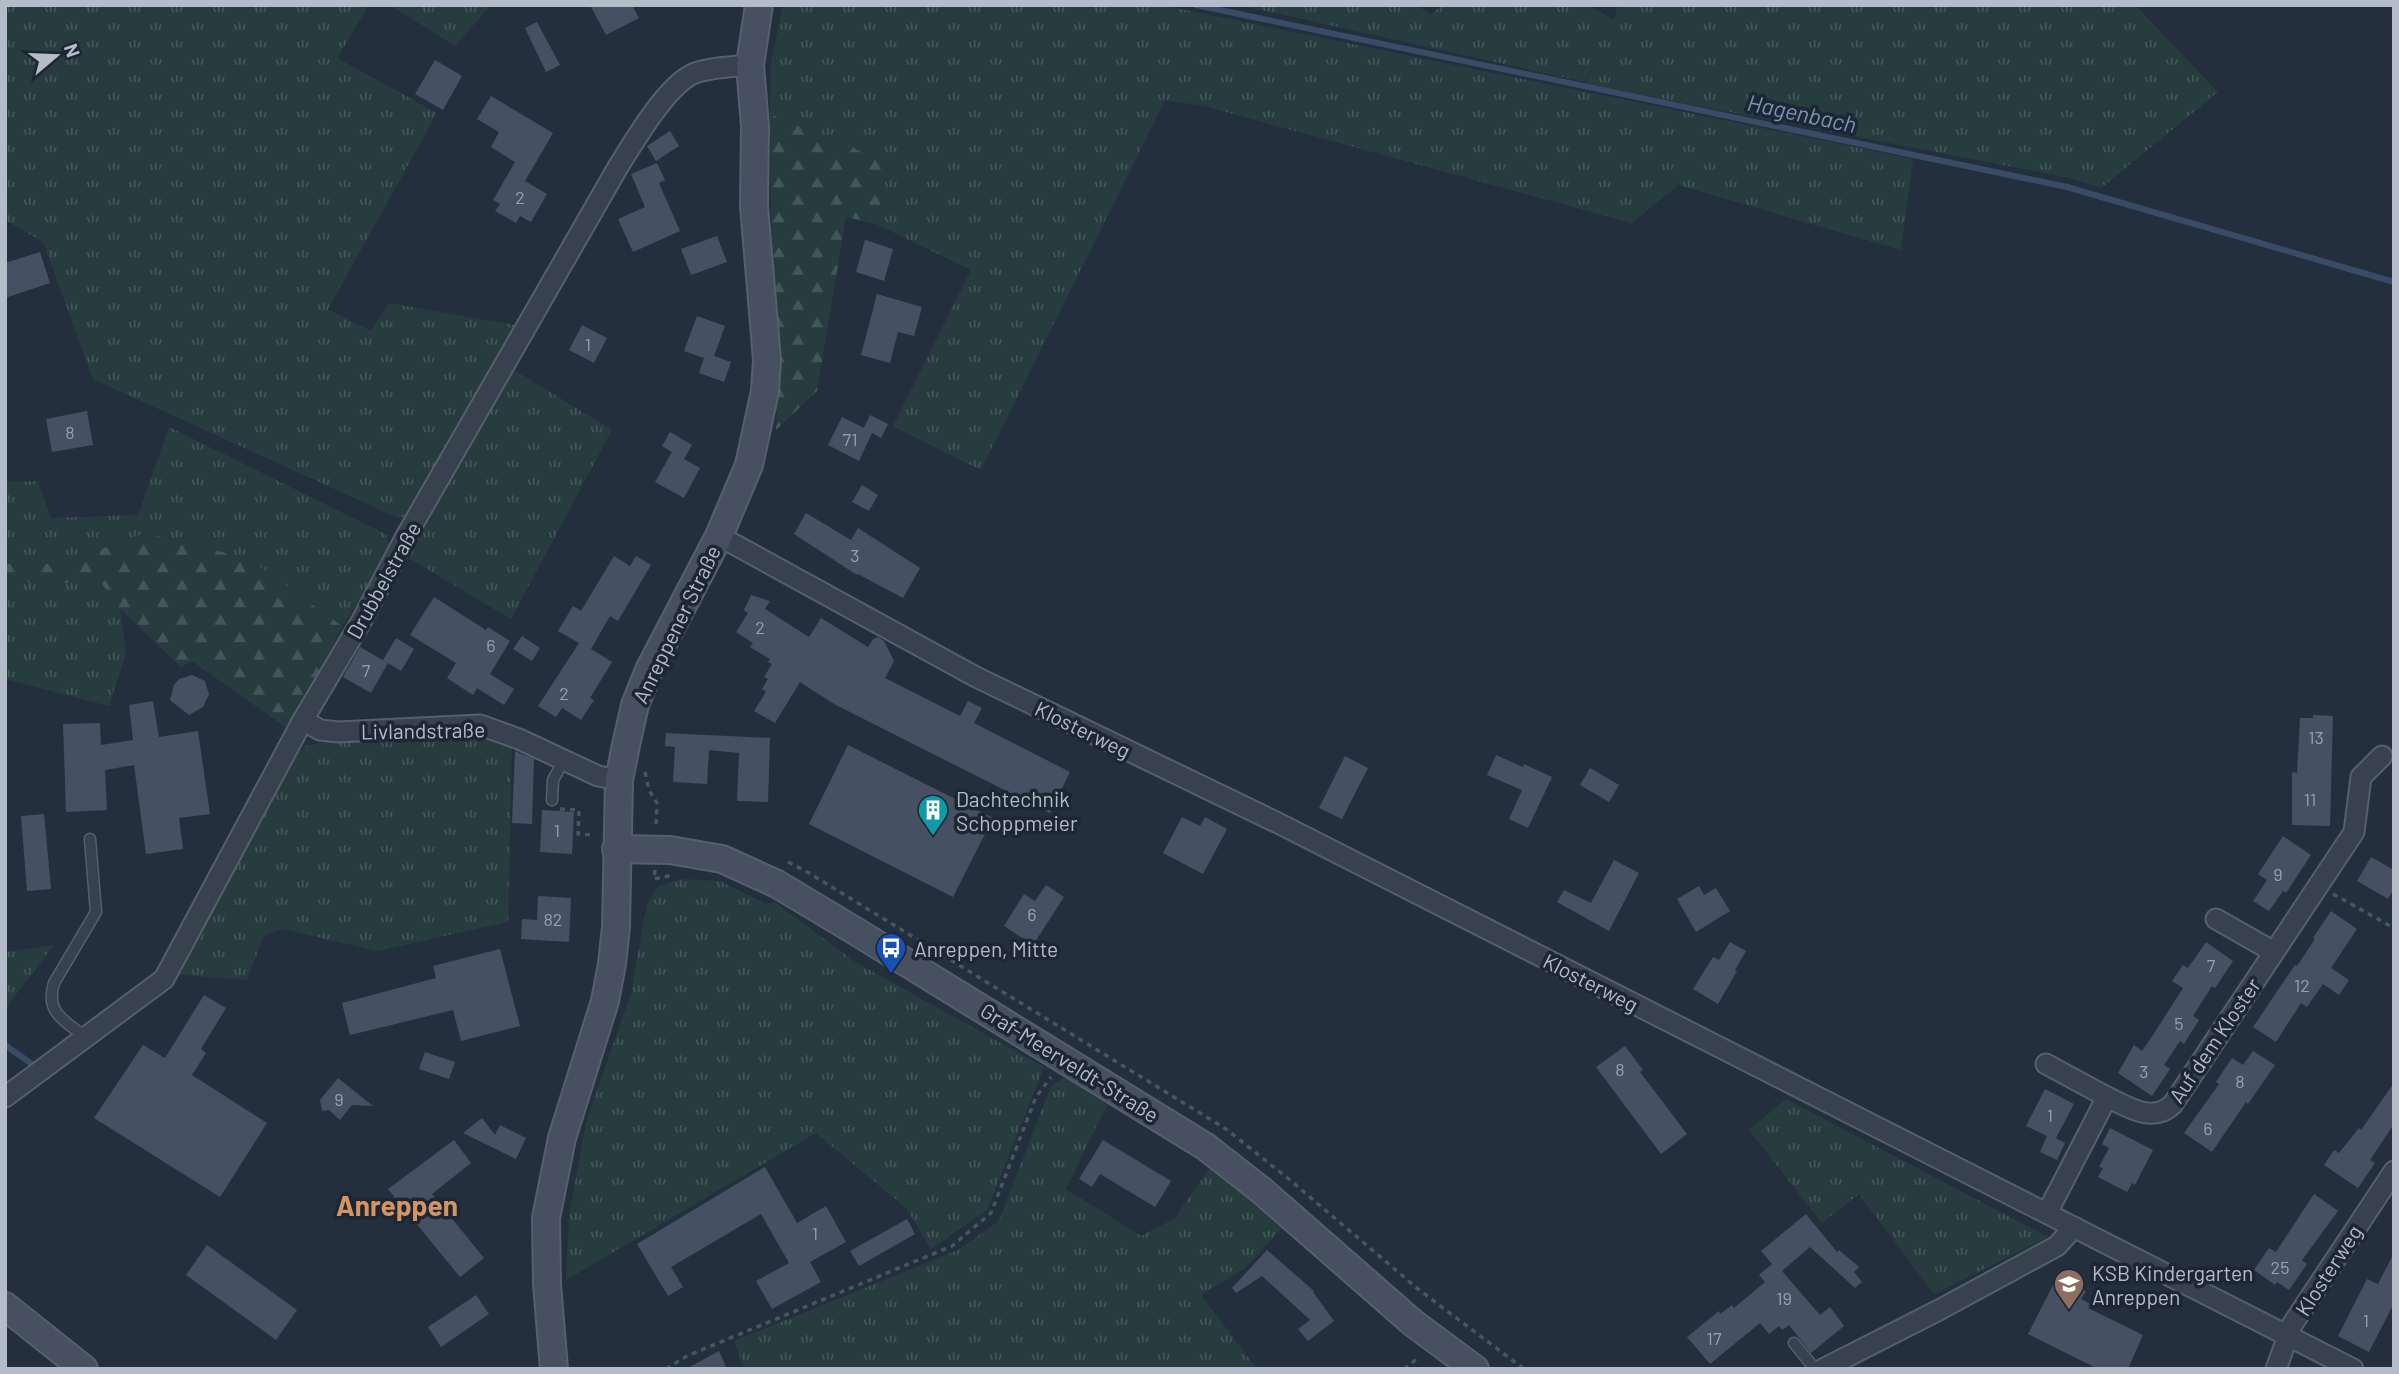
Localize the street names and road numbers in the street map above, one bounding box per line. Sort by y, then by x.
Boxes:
street label: Drubbelstraße [341,517,425,643]
street label: Anreppener Straße [627,541,725,707]
street label: Klosterweg [1031,695,1135,763]
street label: Livlandstraße [361,716,485,744]
street label: Klosterweg [1539,947,1643,1017]
street label: Auf dem Kloster [2163,973,2265,1107]
street label: Graf-Meerveldt-Straße [976,997,1164,1127]
street label: Klosterweg [2289,1220,2367,1320]

